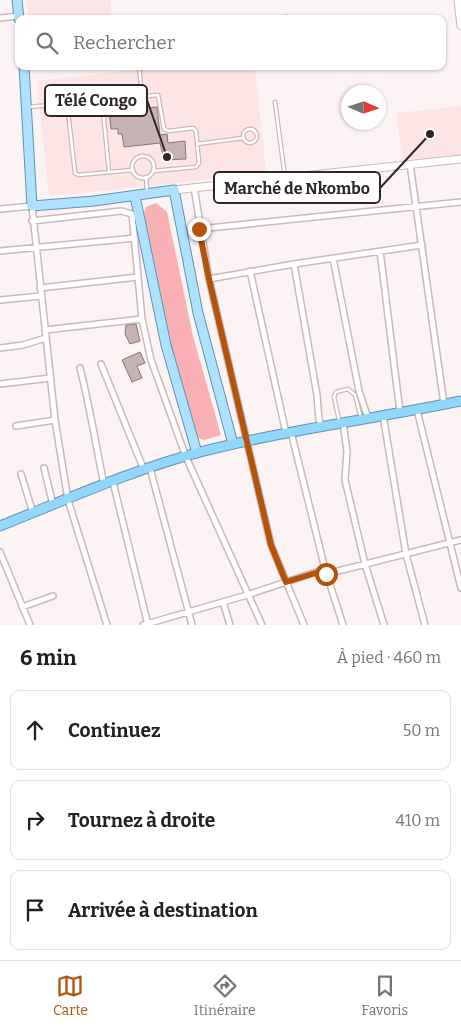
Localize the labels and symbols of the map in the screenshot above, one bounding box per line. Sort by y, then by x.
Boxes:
callout: Télé Congo [45,85,147,116]
north arrow [341,85,386,130]
text: Télé Congo [55,91,137,110]
callout: Marché de Nkombo [214,172,380,203]
text: Marché de Nkombo [224,179,370,198]
route end [188,218,211,241]
route start [315,563,338,586]

